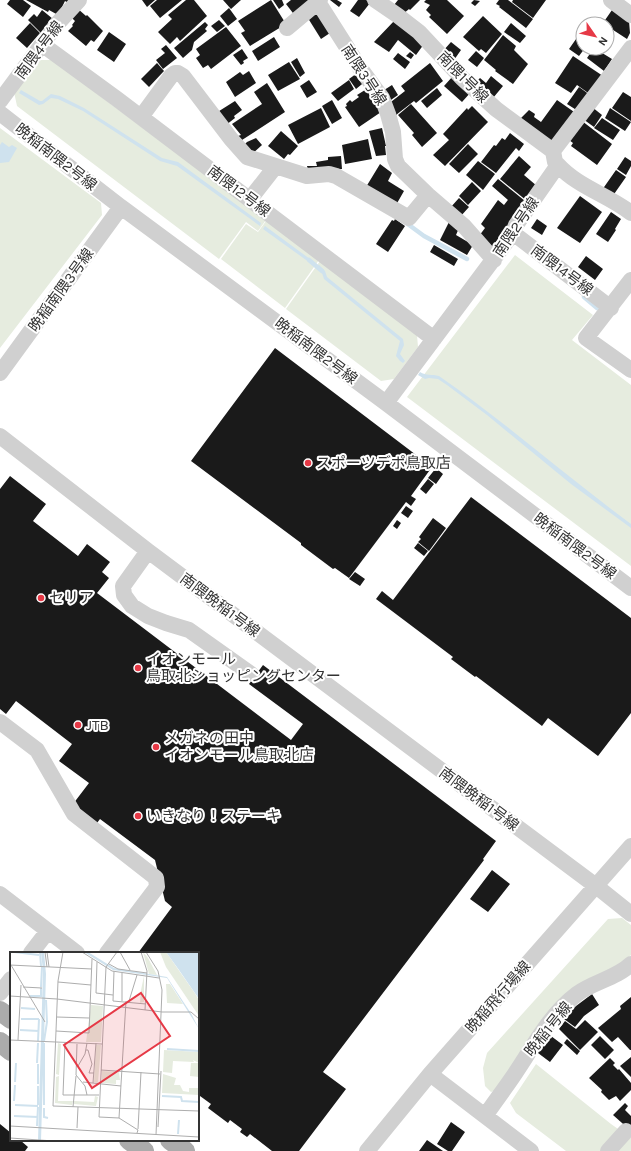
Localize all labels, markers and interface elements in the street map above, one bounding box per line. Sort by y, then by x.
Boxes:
north arrow [575,16,615,56]
street label: 南隈4号線 [11,17,67,83]
text: N [595,34,610,48]
street label: 南隈3号線 [338,41,390,109]
street label: 南隈1号線 [434,48,492,106]
street label: 晩稲南隈2号線 [12,120,100,194]
street label: 南隈12号線 [204,162,274,220]
street label: 南隈2号線 [489,193,543,261]
street label: 南隈14号線 [527,241,597,299]
street label: 晩稲南隈3号線 [25,245,97,335]
street label: 晩稲南隈2号線 [271,314,361,388]
place label: スポーツデポ鳥取店 [316,454,451,472]
marker: スポーツデポ鳥取店 [303,458,313,468]
street label: 晩稲南隈2号線 [530,509,620,583]
street label: 南隈晩稲1号線 [177,569,263,641]
place label: セリア [49,589,94,607]
marker: セリア [36,593,46,603]
place label: イオンモール 鳥取北ショッピングセンター [146,650,341,685]
marker: イオンモール 鳥取北ショッピングセンター [133,663,143,673]
place label: JTB [86,716,109,734]
marker: JTB [73,720,83,730]
place label: メガネの田中 イオンモール鳥取北店 [164,729,314,764]
marker: メガネの田中 イオンモール鳥取北店 [151,742,161,752]
street label: 南隈晩稲1号線 [436,763,522,835]
place label: いきなり！ステーキ [146,807,281,825]
marker: いきなり！ステーキ [133,811,143,821]
inset map [10,952,199,1141]
street label: 晩稲飛行場線 [462,957,534,1037]
street label: 晩稲1号線 [521,998,575,1060]

